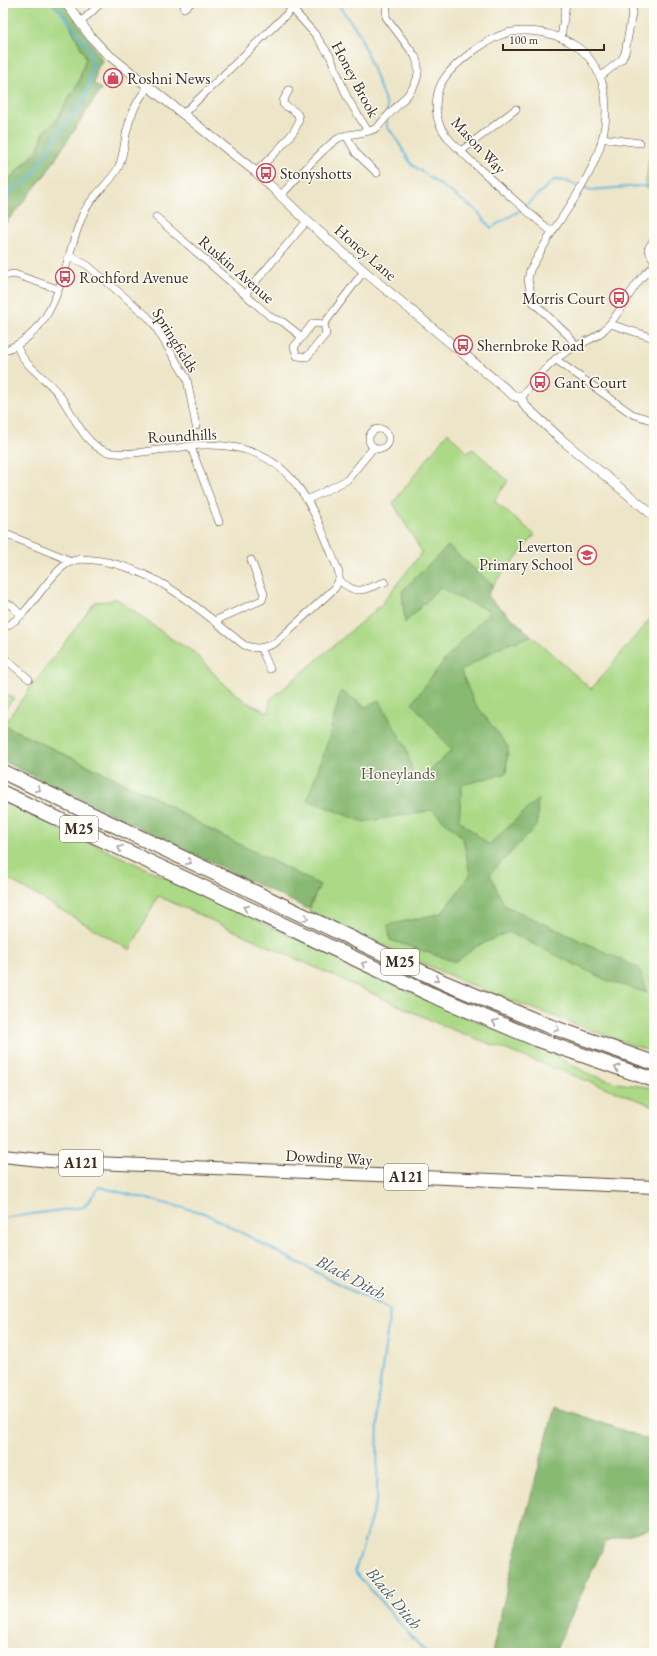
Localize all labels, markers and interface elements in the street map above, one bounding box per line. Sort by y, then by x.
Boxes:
scale bar [503,26,604,52]
text: 100 m [509,32,539,48]
street label: Honey Brook [327,37,385,122]
shop icon: Roshni News [102,67,124,89]
place label: Roshni News [127,68,210,89]
street label: Mason Way [447,112,511,179]
bus stop icon: Stonyshotts [255,162,277,184]
place label: Stonyshotts [280,163,352,184]
street label: Honey Lane [330,219,401,285]
street label: Ruskin Avenue [194,231,279,308]
bus stop icon: Rochford Avenue [54,266,76,288]
place label: Rochford Avenue [79,267,188,288]
bus stop icon: Morris Court [608,287,630,309]
place label: Morris Court [522,288,605,309]
street label: Springfields [148,304,204,376]
bus stop icon: Shernbroke Road [452,334,474,356]
place label: Shernbroke Road [477,335,585,356]
bus stop icon: Gant Court [529,371,551,393]
place label: Gant Court [554,372,627,393]
street label: Roundhills [147,423,217,448]
place label: Leverton Primary School [479,536,574,575]
school or university icon: Leverton Primary School [576,544,598,566]
park label: Honeylands [361,763,435,784]
one-way arrow [34,784,41,792]
road number: M25 [60,816,98,842]
one-way arrow [116,845,124,853]
one-way arrow [185,857,192,865]
one-way arrow [243,905,250,913]
one-way arrow [302,913,310,921]
road number: M25 [381,949,419,975]
one-way arrow [361,960,368,968]
one-way arrow [432,974,440,982]
one-way arrow [492,1019,500,1027]
one-way arrow [553,1024,560,1032]
one-way arrow [614,1064,621,1073]
street label: Dowding Way [285,1145,374,1170]
road number: A121 [59,1150,103,1176]
road number: A121 [384,1164,428,1190]
water label: Black Ditch [312,1249,390,1305]
water label: Black Ditch [361,1561,427,1634]

